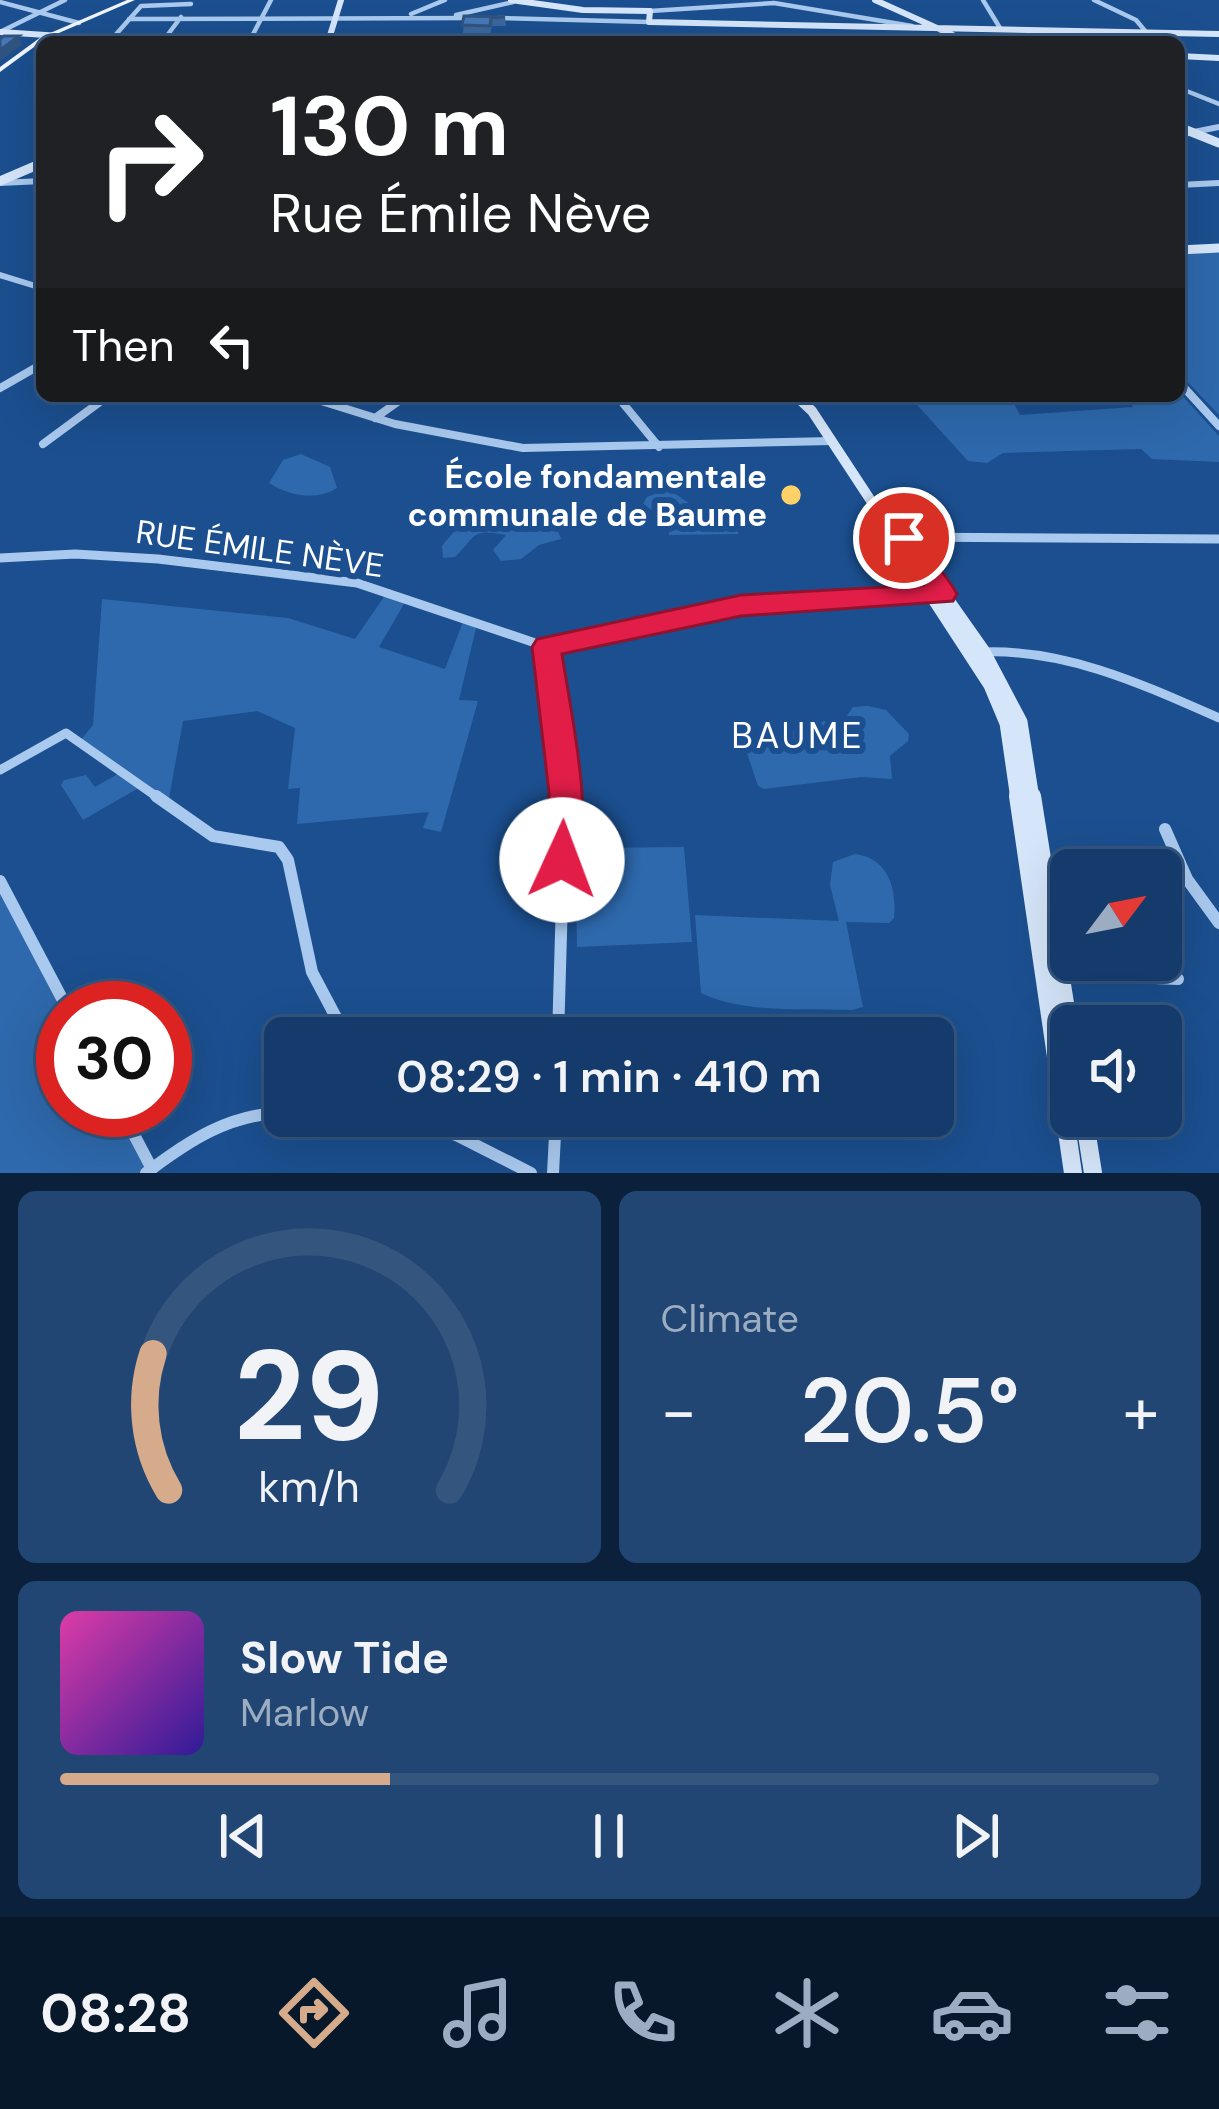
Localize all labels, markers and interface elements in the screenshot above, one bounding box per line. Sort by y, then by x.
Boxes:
text: 130 m [270,72,509,181]
icon: right [72,84,228,240]
text: Rue Émile Nève [270,178,651,249]
icon: left [199,312,265,378]
text: Then [72,316,175,375]
place label: École fondamentale communale de Baume [407,455,767,536]
marker: École fondamentale communale de Baume [778,482,804,508]
pin [853,487,955,589]
icon: arrive [871,505,937,571]
street label: RUE ÉMILE NÈVE [133,510,387,587]
district label: BAUME [731,712,865,759]
position arrow [499,797,625,923]
north arrow [1050,849,1182,981]
map controls [1050,849,1182,1137]
speed limit sign: 30 [36,981,192,1137]
button: sound [1050,1005,1182,1137]
text: 08:29 · 1 min · 410 m [396,1047,822,1106]
text: Climate [661,1293,799,1344]
text: 29 [234,1315,385,1478]
text: 20.5° [800,1353,1020,1470]
text: − [661,1369,697,1454]
text: + [1123,1369,1159,1454]
text: km/h [259,1459,360,1515]
text: Slow Tide [240,1628,449,1687]
text: Marlow [240,1687,369,1738]
icon: previous [210,1803,276,1869]
icon: pause [576,1803,642,1869]
icon: next [943,1803,1009,1869]
icon: directions [272,1971,356,2055]
icon: music [436,1971,520,2055]
icon: phone [601,1971,685,2055]
icon: climate [765,1971,849,2055]
icon: car [930,1971,1014,2055]
icon: filters [1095,1971,1179,2055]
text: 08:28 [40,1978,191,2049]

